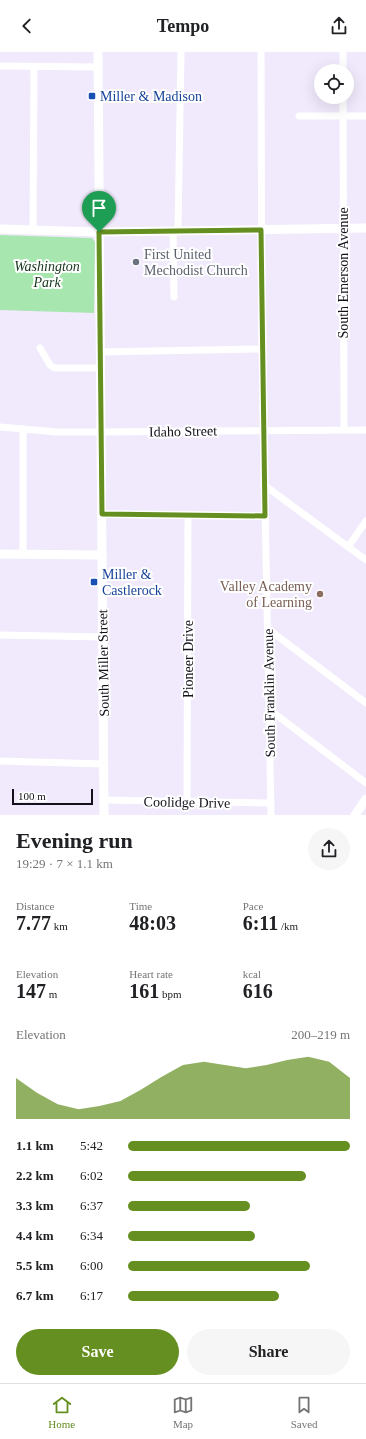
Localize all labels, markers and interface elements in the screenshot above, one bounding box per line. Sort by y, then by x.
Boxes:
icon: back [16,15,38,37]
icon: share [328,15,350,37]
text: Tempo [157,16,209,36]
map controls [314,64,354,104]
button: locate [314,64,354,104]
place label: Miller & Madison [100,89,202,104]
marker: Miller & Madison [87,91,97,101]
pin [82,191,116,232]
icon: arrive [88,197,110,219]
street label: South Emerson Avenue [336,207,351,339]
place label: First United Mechodist Church [144,247,248,278]
marker: First United Mechodist Church [131,257,141,267]
park label: Washington Park [14,259,80,290]
street label: Idaho Street [149,423,217,440]
place label: Miller & Castlerock [102,567,162,598]
marker: Miller & Castlerock [89,577,99,587]
place label: Valley Academy of Learning [220,579,312,610]
marker: Valley Academy of Learning [315,589,325,599]
street label: South Miller Street [95,609,112,717]
street label: Pioneer Drive [181,620,196,698]
street label: South Franklin Avenue [261,628,278,758]
scale bar [12,787,93,806]
text: 100 m [18,790,46,802]
street label: Coolidge Drive [144,794,230,811]
text: Evening run [16,828,133,853]
button: share [308,828,350,870]
text: 19:29 · 7 × 1.1 km [16,856,113,871]
text: Distance [16,900,54,912]
text: Time [129,900,152,912]
text: Pace [243,900,263,912]
text: 7.77 [16,912,51,934]
text: 48:03 [129,912,176,934]
text: 6:11 [243,912,278,934]
text: km [51,920,68,932]
text: /km [278,920,298,932]
text: Elevation [16,968,58,980]
text: Heart rate [129,968,173,980]
text: kcal [243,968,261,980]
text: 147 [16,980,46,1002]
text: 161 [129,980,159,1002]
text: 616 [243,980,273,1002]
text: m [46,988,57,1000]
text: bpm [159,988,182,1000]
text: Elevation [16,1027,66,1042]
text: 200–219 m [291,1027,350,1042]
text: 1.1 km [16,1138,54,1153]
text: 5:42 [80,1138,103,1153]
text: 2.2 km [16,1168,54,1183]
text: 6:02 [80,1168,103,1183]
text: 3.3 km [16,1198,54,1213]
text: 6:37 [80,1198,103,1213]
text: 4.4 km [16,1228,54,1243]
text: 6:34 [80,1228,103,1243]
text: 5.5 km [16,1258,54,1273]
text: 6:00 [80,1258,103,1273]
text: 6.7 km [16,1288,54,1303]
text: 6:17 [80,1288,103,1303]
button: Save [16,1329,179,1375]
button: Share [187,1329,350,1375]
tab: Home [48,1394,75,1430]
tab: Map [172,1394,194,1430]
tab: Saved [291,1394,318,1430]

